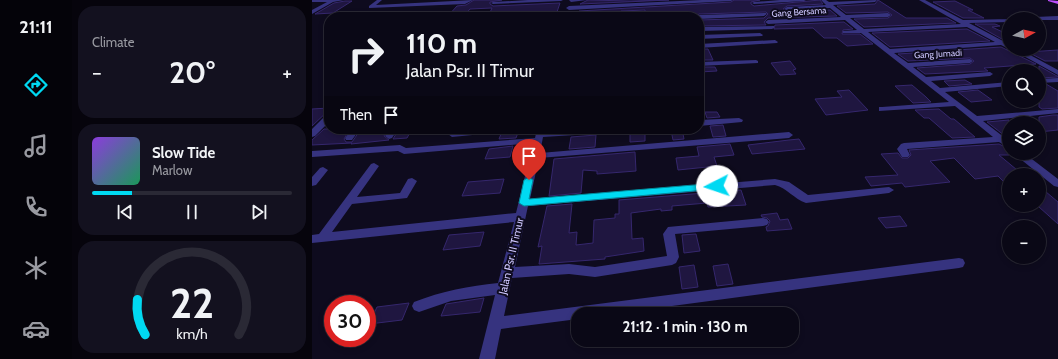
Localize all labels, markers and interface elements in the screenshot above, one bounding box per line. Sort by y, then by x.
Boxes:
street label: Gang Bersama [771,4,827,19]
north arrow [1002,12,1046,56]
map controls [1002,12,1046,264]
text: 21:11 [19,16,53,38]
text: 110 m [406,26,477,60]
icon: right [340,28,392,80]
text: Climate [92,34,134,50]
street label: Gang Jumadi [914,47,962,60]
text: 20° [169,54,215,91]
text: − [92,59,102,86]
text: + [282,59,292,86]
text: Jalan Psr. II Timur [406,60,534,82]
button: search [1002,64,1046,108]
icon: directions [22,71,50,99]
icon: arrive [380,104,402,126]
text: Then [340,106,372,124]
button: layers [1002,116,1046,160]
icon: music [22,132,50,160]
pin [512,139,546,180]
text: Slow Tide [152,144,215,162]
icon: arrive [518,145,540,167]
text: Marlow [152,162,192,178]
position arrow [696,165,738,207]
button: + [1002,168,1046,212]
icon: phone [22,193,50,221]
icon: previous [114,201,136,223]
icon: pause [181,201,203,223]
icon: next [248,201,270,223]
street label: Jalan Psr. II Timur [495,216,527,297]
button: − [1002,220,1046,264]
icon: climate [22,254,50,282]
text: 22 [170,278,214,328]
speed limit sign: 30 [324,295,376,347]
icon: car [22,315,50,343]
text: 21:12 · 1 min · 130 m [622,318,748,336]
text: km/h [176,325,208,343]

